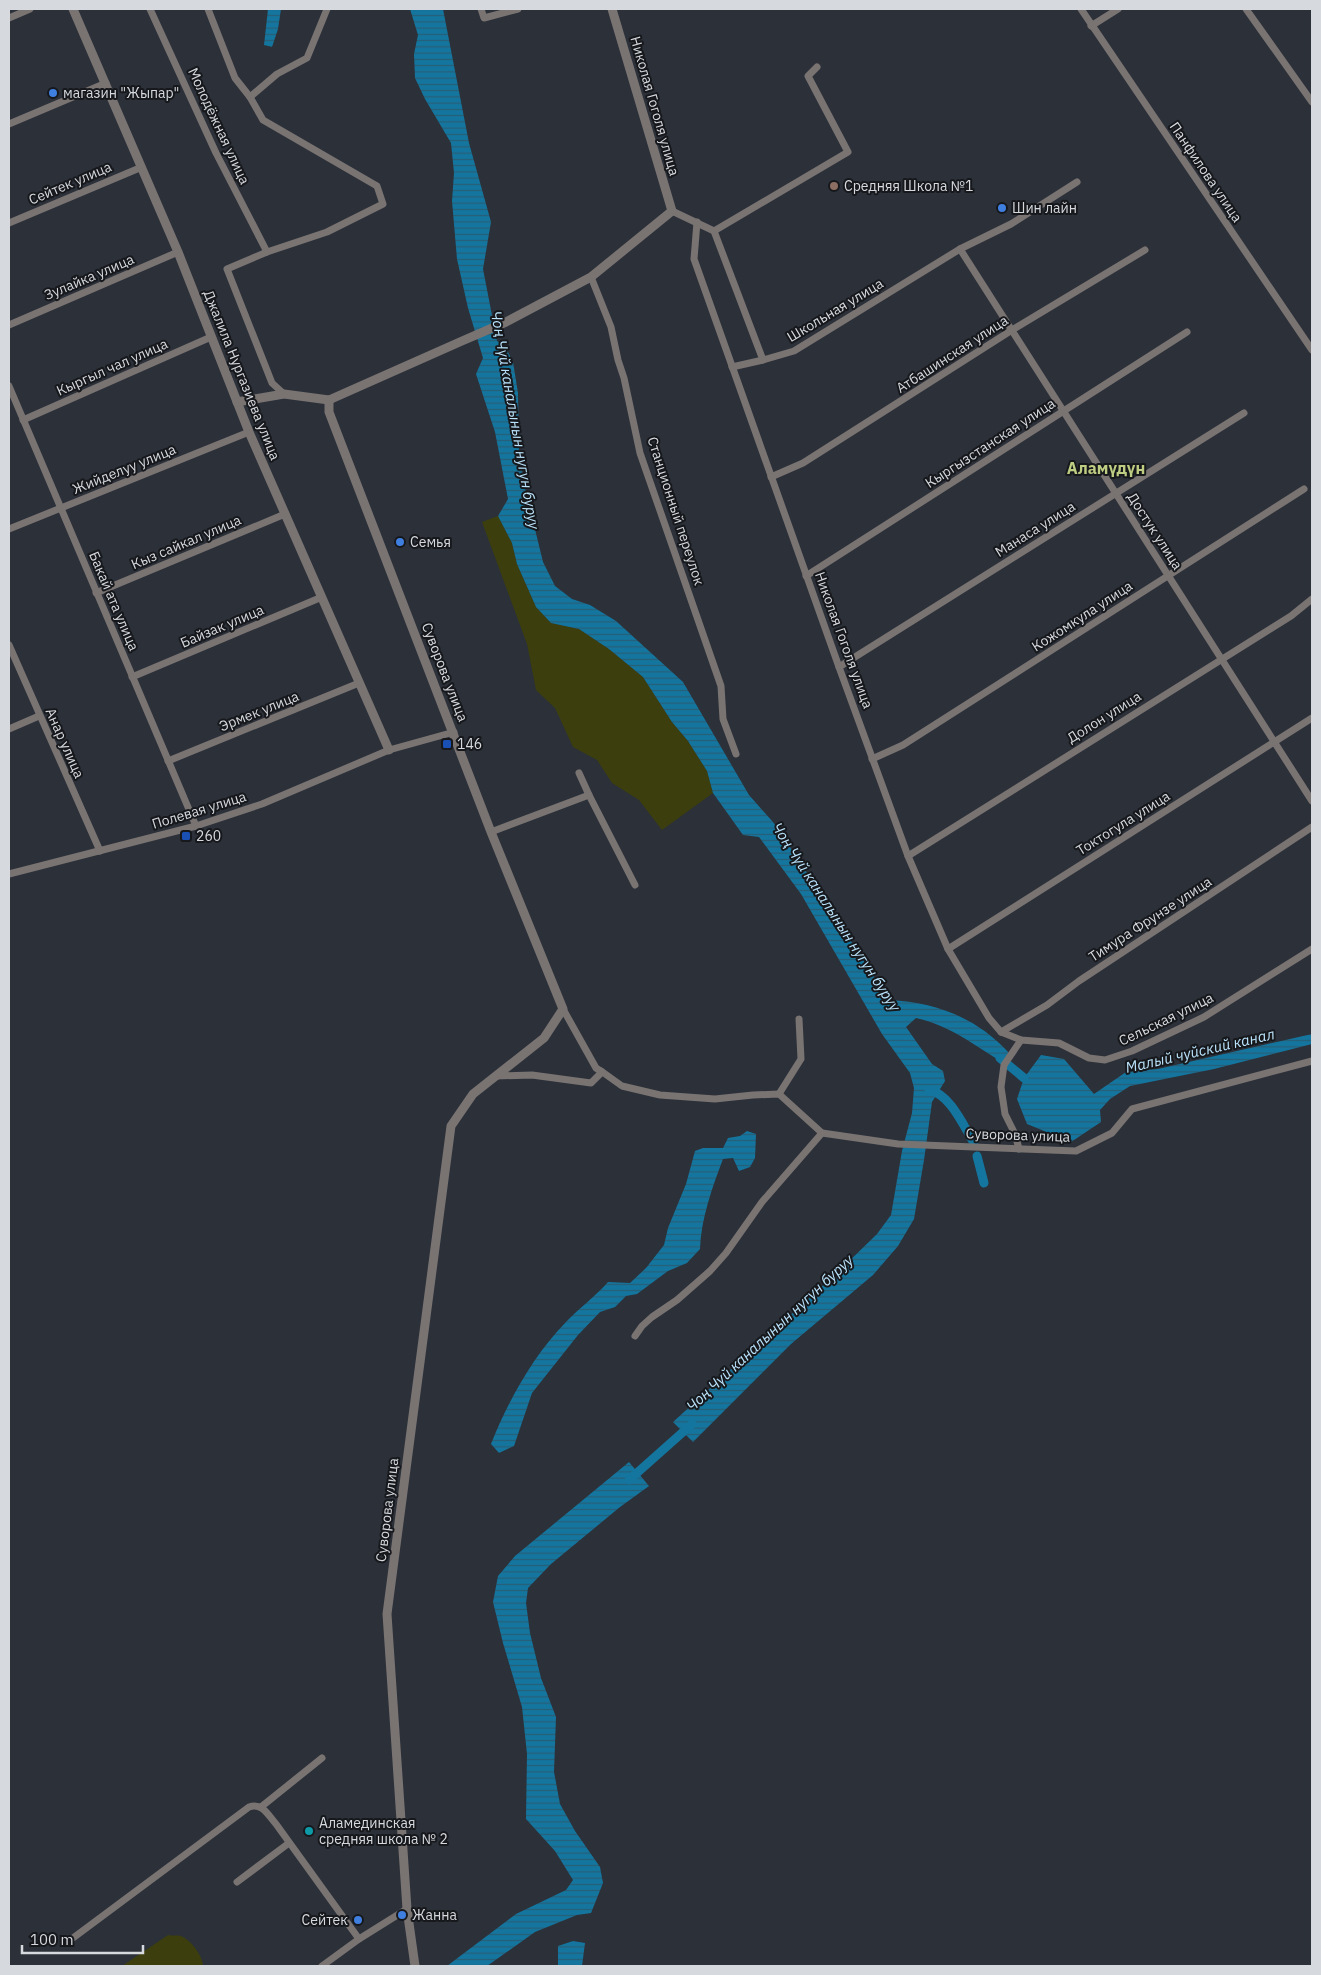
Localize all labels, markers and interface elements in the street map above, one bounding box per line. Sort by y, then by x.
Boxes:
street label: Николая Гоголя улица [626,34,684,178]
street label: Молодёжная улица [184,65,254,188]
place label: магазин "Жыпар" [63,84,179,102]
marker: магазин "Жыпар" [47,87,59,99]
street label: Панфилова улица [1166,118,1247,226]
street label: Сейтек улица [26,157,115,209]
place label: Средняя Школа №1 [844,177,974,195]
marker: Средняя Школа №1 [828,180,840,192]
place label: Шин лайн [1012,199,1077,217]
marker: Шин лайн [996,202,1008,214]
street label: Зулайка улица [41,250,137,304]
street label: Школьная улица [784,274,887,346]
street label: Джалила Нургазиева улица [200,287,285,463]
water label: Чоң Чүй каналынын нугун буруу [487,309,544,531]
street label: Атбашинская улица [893,311,1012,397]
street label: Кыргыл чал улица [54,334,171,400]
street label: Кыргызстанская улица [922,394,1059,492]
street label: Станционный переулок [643,434,709,588]
street label: Жийделуу улица [70,440,179,498]
district label: Аламүдүн [1067,458,1145,478]
street label: Достук улица [1123,489,1187,573]
street label: Манаса улица [992,497,1079,561]
street label: Кыз сайкал улица [128,511,244,573]
place label: Семья [410,533,451,551]
marker: Семья [394,536,406,548]
street label: Бакай ата улица [85,549,143,654]
street label: Николая Гоголя улица [811,569,877,711]
street label: Кожомкула улица [1028,576,1136,655]
street label: Байзак улица [178,600,267,652]
street label: Суворова улица [418,620,472,725]
street label: Эрмек улица [217,687,302,735]
street label: Долон улица [1064,687,1145,747]
street label: Анар улица [42,705,89,781]
place label: 146 [457,735,482,753]
marker: 146 [441,738,453,750]
street label: Полевая улица [150,787,249,833]
street label: Токтогула улица [1073,787,1174,859]
water label: Чоң Чүй каналынын нугун буруу [768,819,905,1015]
place label: 260 [196,827,221,845]
marker: 260 [180,830,192,842]
street label: Тимура Фрунзе улица [1085,872,1215,966]
street label: Сельская улица [1116,988,1217,1050]
water label: Малый чуйский канал [1123,1024,1276,1077]
street label: Суворова улица [965,1124,1071,1146]
water label: Чоң Чүй каналынын нугун буруу [682,1250,858,1415]
street label: Суворова улица [372,1456,402,1563]
place label: Аламединская средняя школа № 2 [319,1814,448,1848]
marker: Аламединская средняя школа № 2 [303,1825,315,1837]
place label: Жанна [412,1906,458,1924]
marker: Жанна [396,1909,408,1921]
place label: Сейтек [302,1911,348,1929]
marker: Сейтек [352,1914,364,1926]
scale bar [22,1922,144,1954]
text: 100 m [30,1930,74,1949]

